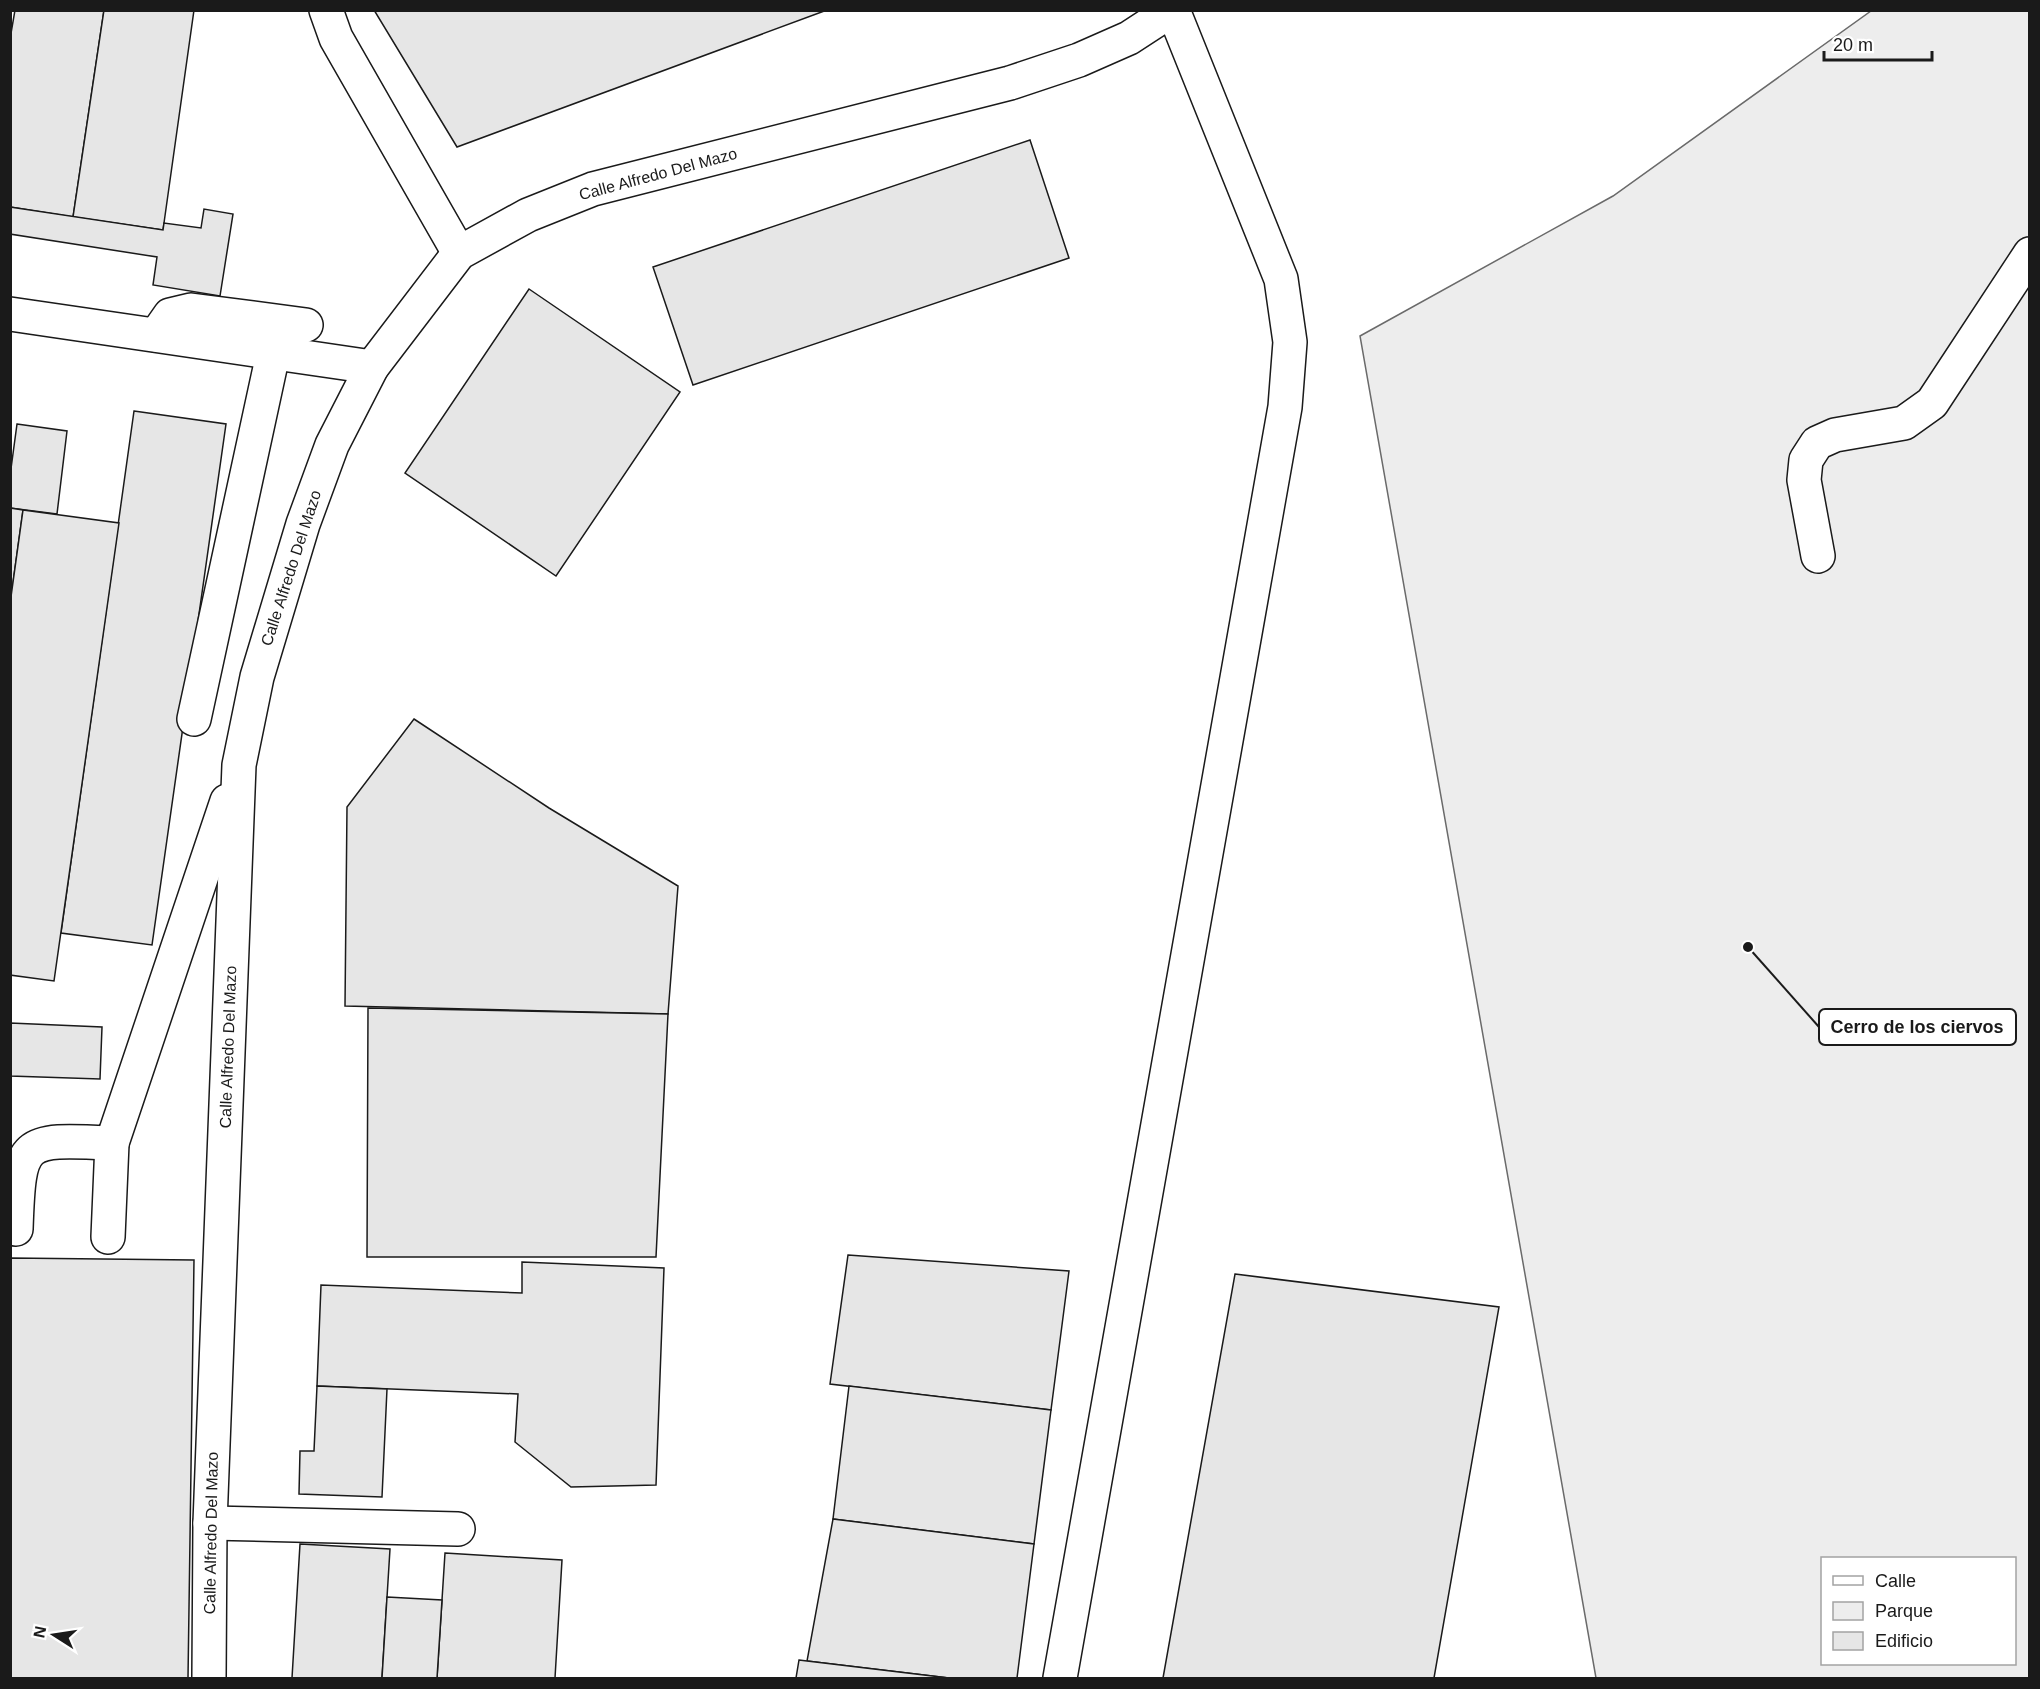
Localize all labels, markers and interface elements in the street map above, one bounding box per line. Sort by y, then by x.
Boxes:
scale bar [1824,24,1932,62]
text: 20 m [1833,35,1873,55]
street label: Calle Alfredo Del Mazo [577,145,739,203]
street label: Calle Alfredo Del Mazo [258,488,324,648]
street label: Calle Alfredo Del Mazo [217,965,239,1129]
callout: Cerro de los ciervos [1819,1009,2016,1045]
text: Cerro de los ciervos [1830,1017,2004,1037]
street label: Calle Alfredo Del Mazo [201,1451,221,1615]
legend [1821,1557,2016,1665]
text: Calle [1875,1571,1916,1591]
text: Parque [1875,1601,1933,1621]
north arrow [24,1605,84,1665]
text: N [30,1625,49,1639]
text: Edificio [1875,1631,1933,1651]

